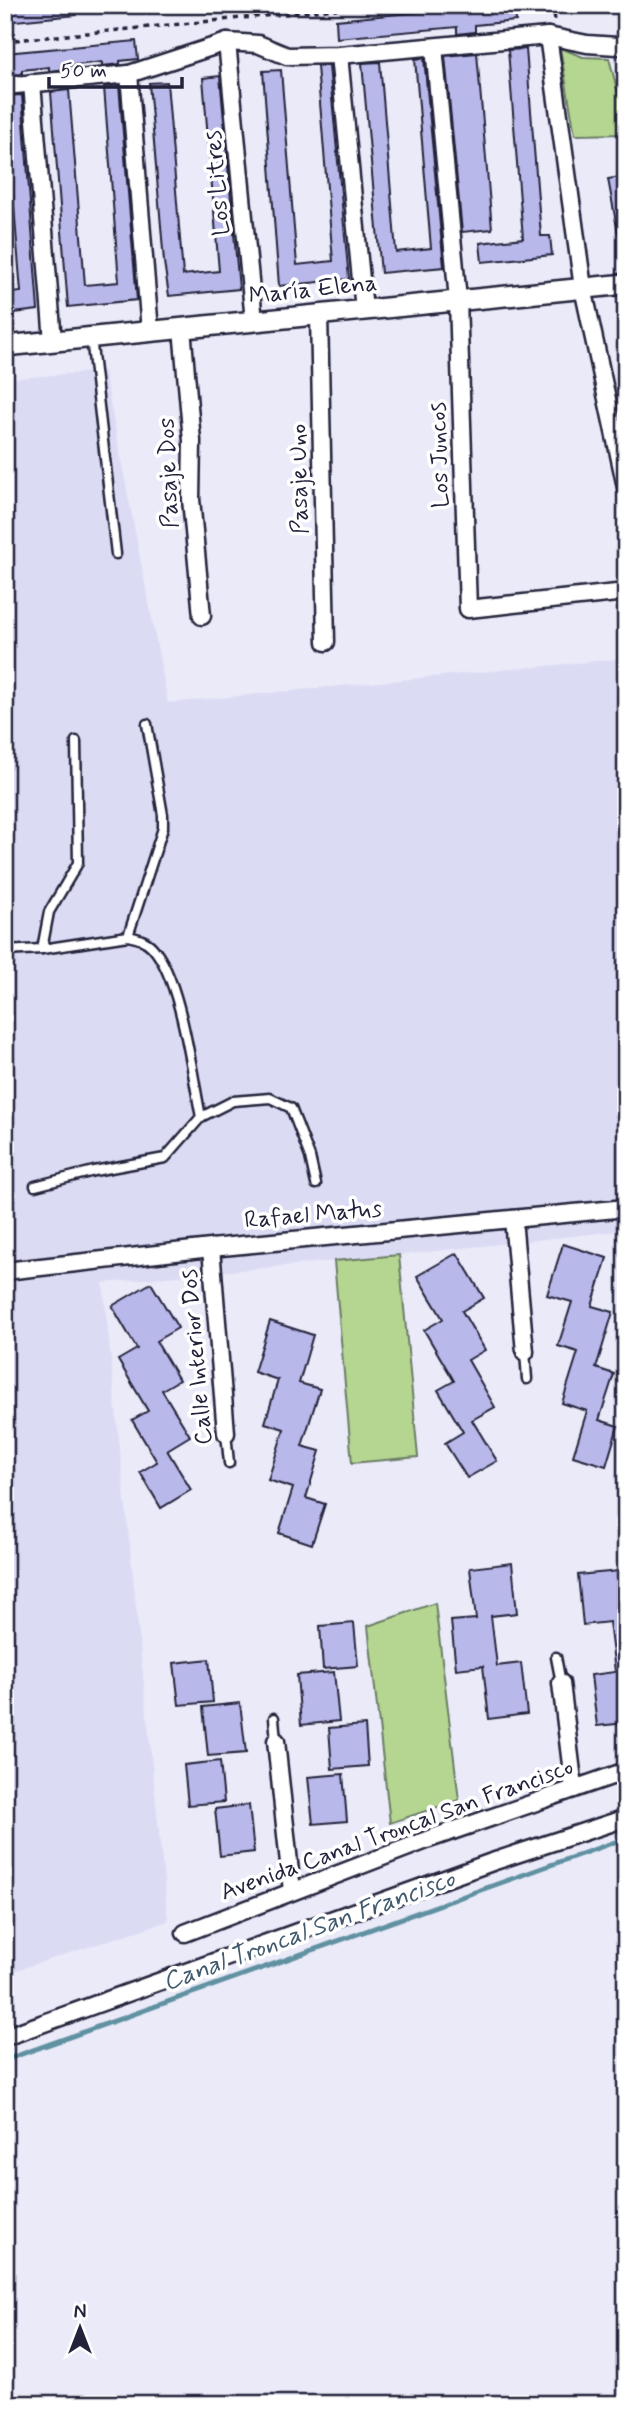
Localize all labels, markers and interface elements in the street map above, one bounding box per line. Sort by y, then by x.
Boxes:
scale bar [49,46,182,90]
text: 50 m [60,57,107,85]
street label: Los Litres [198,129,238,237]
street label: María Elena [247,268,379,312]
street label: Los Juncos [423,401,457,509]
street label: Pasaje Dos [152,417,186,529]
street label: Pasaje Uno [284,424,316,534]
street label: Rafael Matus [243,1194,383,1236]
street label: Calle Interior Dos [174,1268,220,1446]
street label: Avenida Canal Troncal San Francisco [216,1752,578,1908]
water label: Canal Troncal San Francisco [158,1862,461,2000]
north arrow [46,2294,116,2364]
text: N [74,2300,86,2325]

